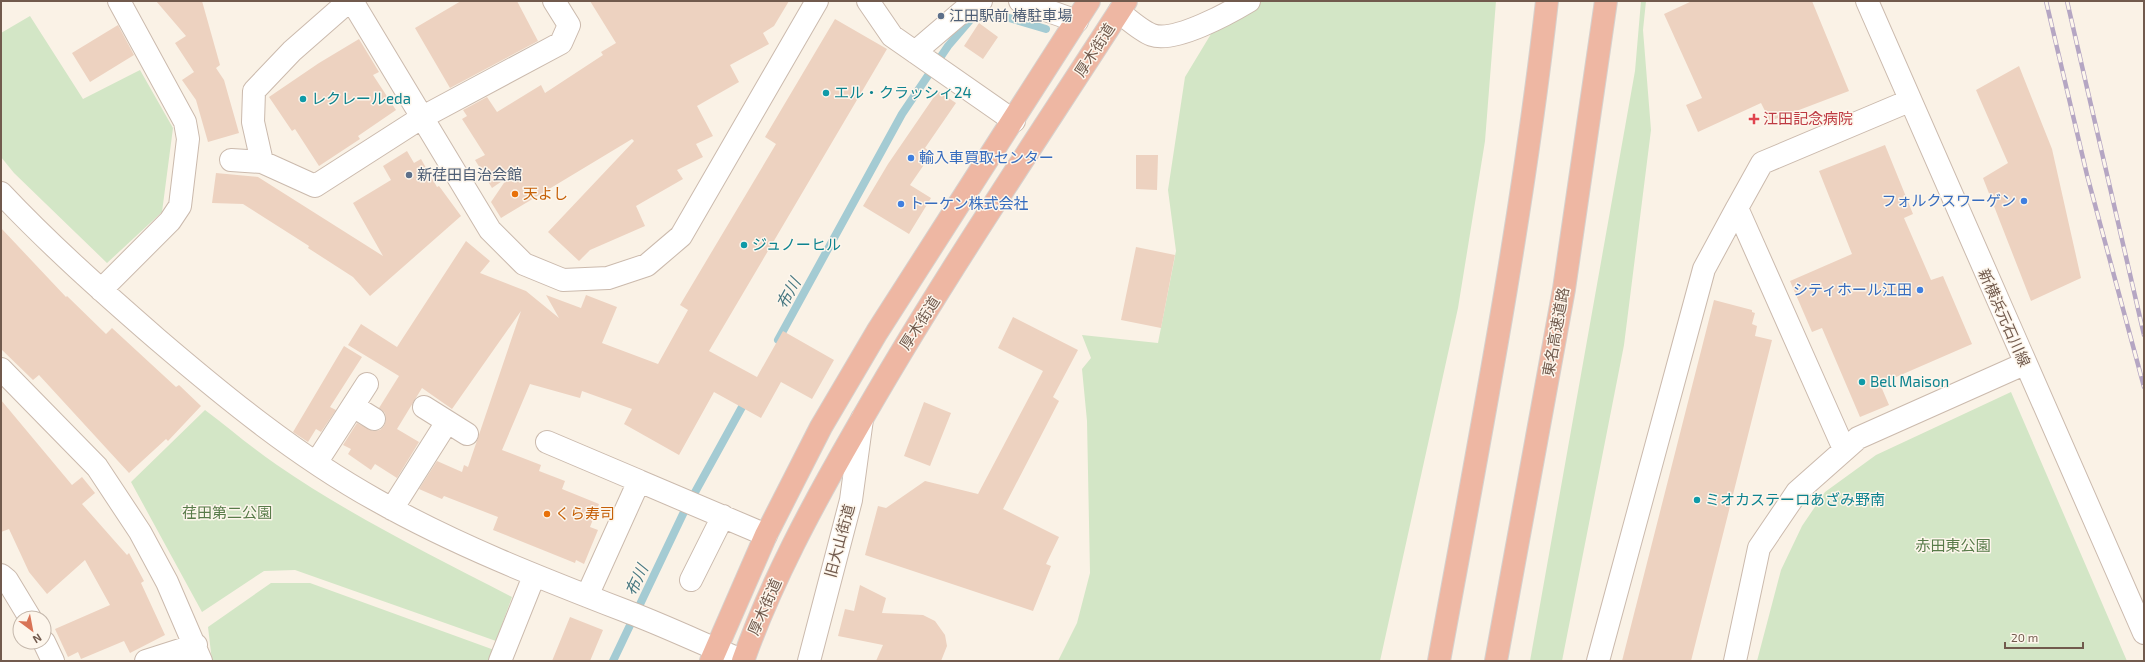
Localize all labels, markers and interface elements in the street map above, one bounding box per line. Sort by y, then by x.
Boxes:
place label: 江田駅前 椿駐車場 [949,6,1072,24]
marker: 江田駅前 椿駐車場 [936,11,946,21]
street label: 厚木街道 [1070,19,1118,80]
place label: エル・クラッシィ24 [834,83,972,101]
marker: エル・クラッシィ24 [821,88,831,98]
place label: レクレールeda [311,89,411,107]
marker: レクレールeda [298,94,308,104]
place label: 江田記念病院 [1763,109,1853,127]
marker: 江田記念病院 [1748,113,1760,125]
place label: 輸入車買取センター [919,148,1054,166]
marker: 輸入車買取センター [906,153,916,163]
place label: 新荏田自治会館 [417,165,522,183]
marker: 新荏田自治会館 [404,170,414,180]
place label: 天よし [523,184,568,202]
marker: 天よし [510,189,520,199]
place label: フォルクスワーゲン [1881,191,2016,209]
place label: トーケン株式会社 [909,194,1029,212]
marker: フォルクスワーゲン [2019,196,2029,206]
marker: トーケン株式会社 [896,199,906,209]
place label: ジュノーヒル [752,235,841,253]
marker: ジュノーヒル [739,240,749,250]
street label: 新横浜元石川線 [1975,266,2034,369]
water label: 布川 [771,272,805,311]
place label: シティホール江田 [1793,280,1912,298]
marker: シティホール江田 [1915,285,1925,295]
street label: 東名高速道路 [1538,286,1572,378]
street label: 厚木街道 [895,292,943,353]
place label: Bell Maison [1870,372,1949,390]
marker: Bell Maison [1857,377,1867,387]
place label: ミオカステーロあざみ野南 [1705,490,1885,508]
marker: ミオカステーロあざみ野南 [1692,495,1702,505]
street label: 旧大山街道 [821,502,857,579]
park label: 荏田第二公園 [182,503,272,521]
place label: くら寿司 [555,504,615,522]
marker: くら寿司 [542,509,552,519]
park label: 赤田東公園 [1915,536,1991,554]
water label: 布川 [620,559,652,598]
street label: 厚木街道 [744,576,785,638]
north arrow [12,610,52,650]
scale bar [2005,624,2083,650]
text: 20 m [2011,630,2038,644]
text: N [31,631,44,647]

